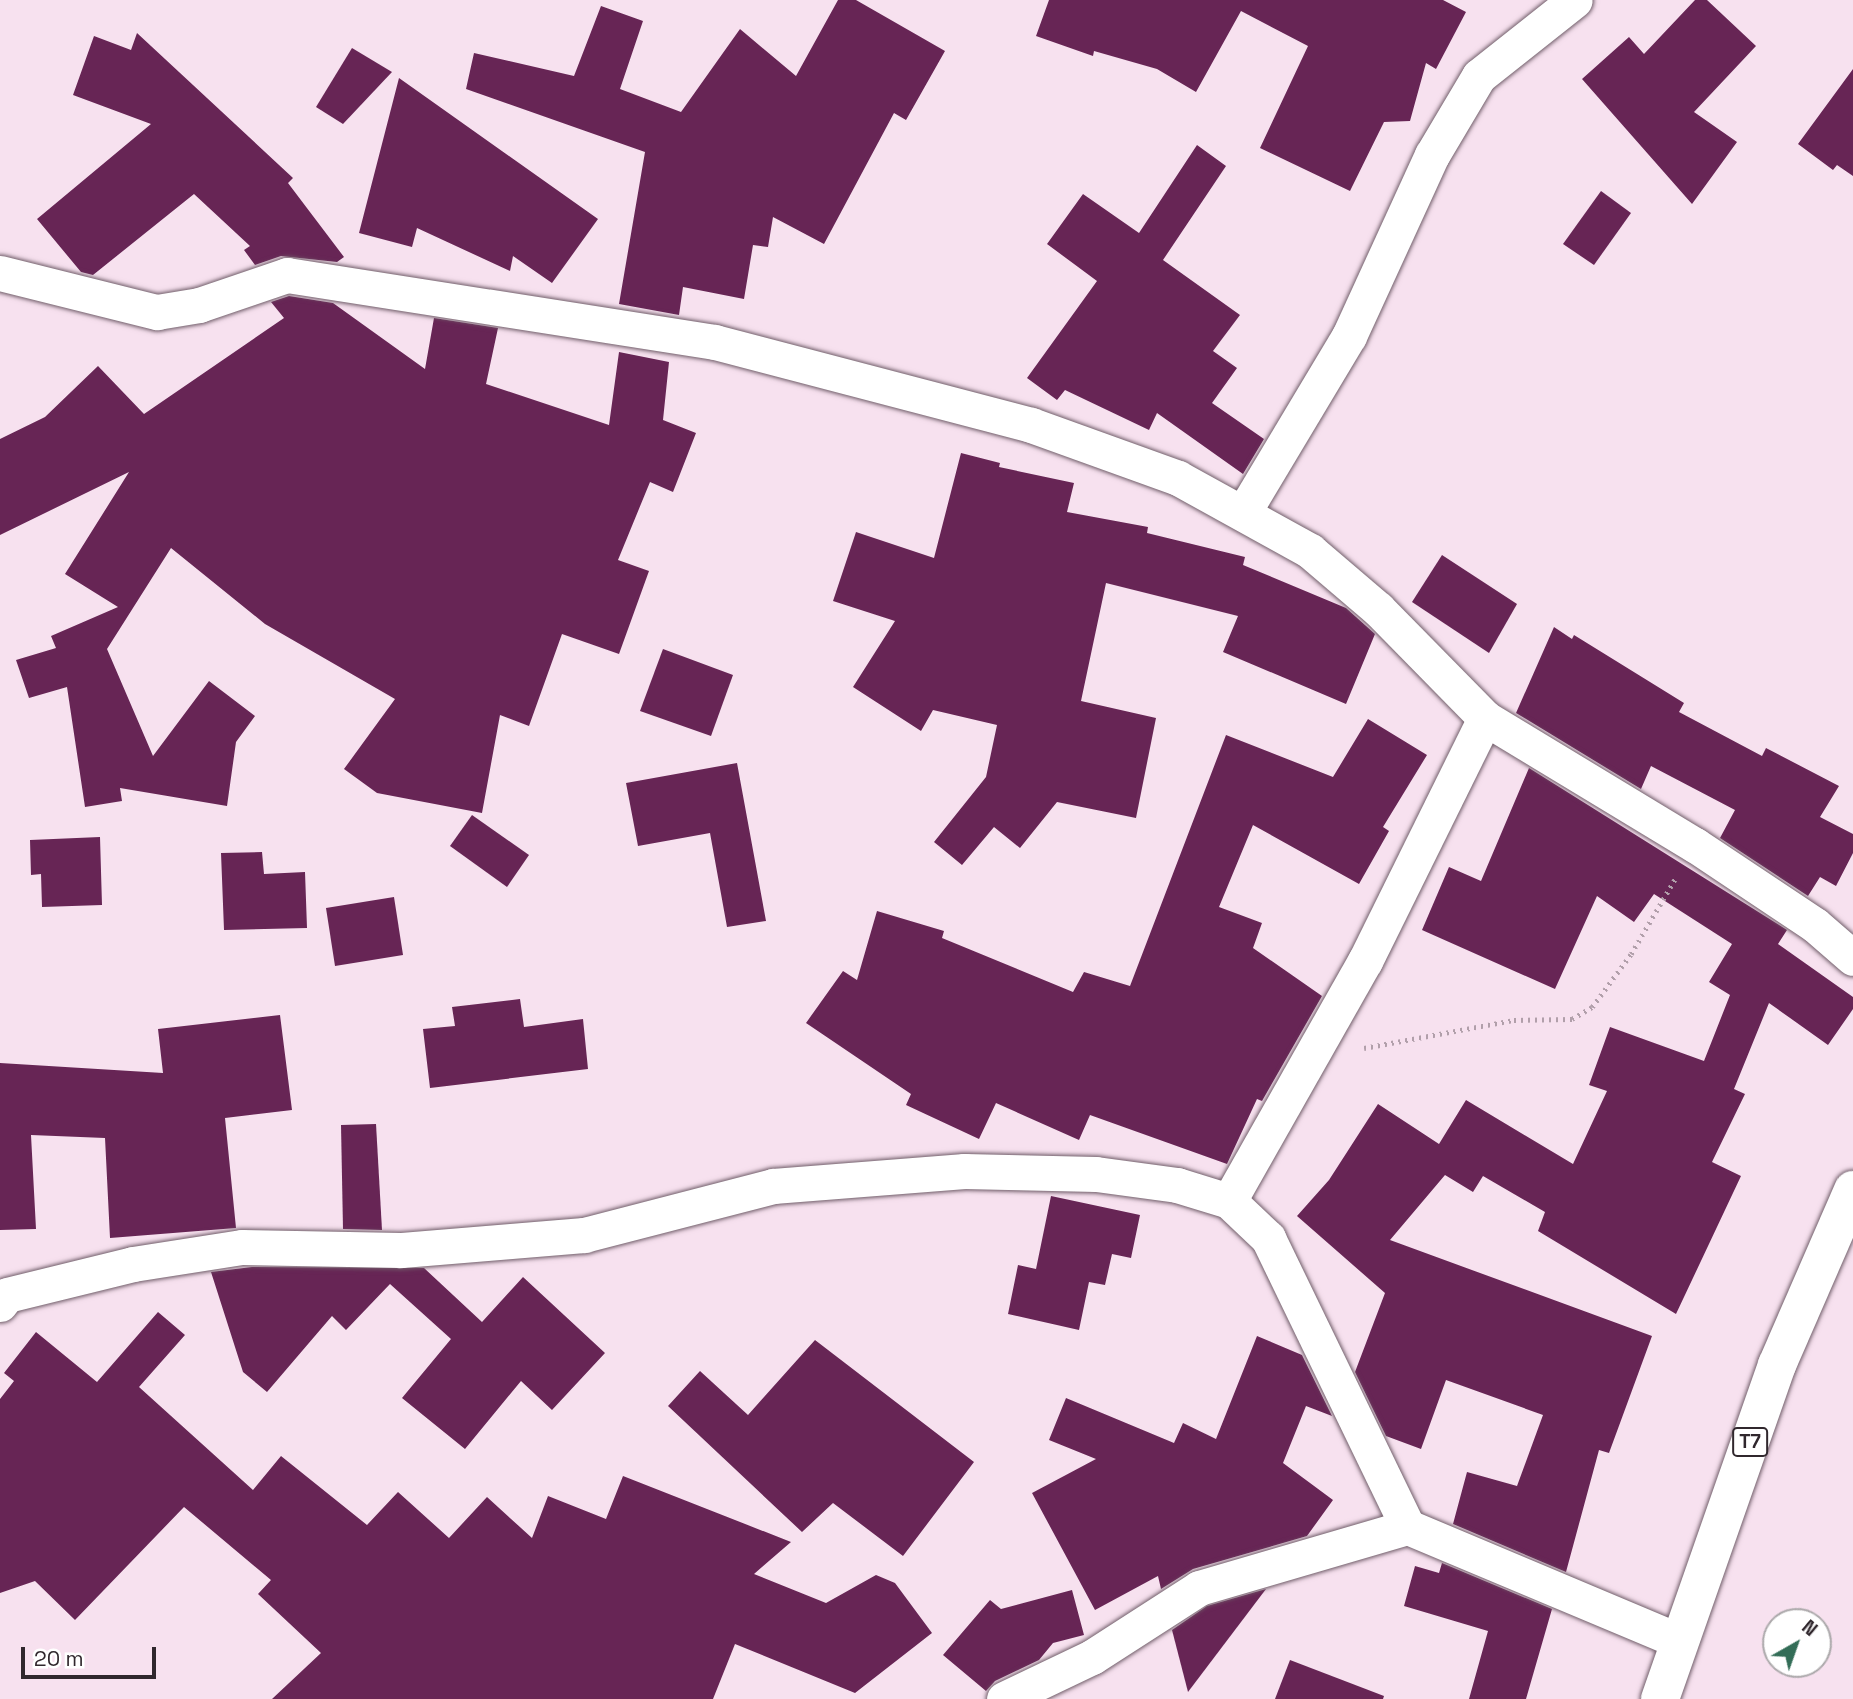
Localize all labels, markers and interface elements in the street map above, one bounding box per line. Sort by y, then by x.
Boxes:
road number: T7 [1731,1426,1769,1458]
north arrow [1762,1608,1832,1678]
text: N [1797,1614,1822,1642]
scale bar [24,1632,159,1676]
text: 20 m [34,1645,84,1672]

